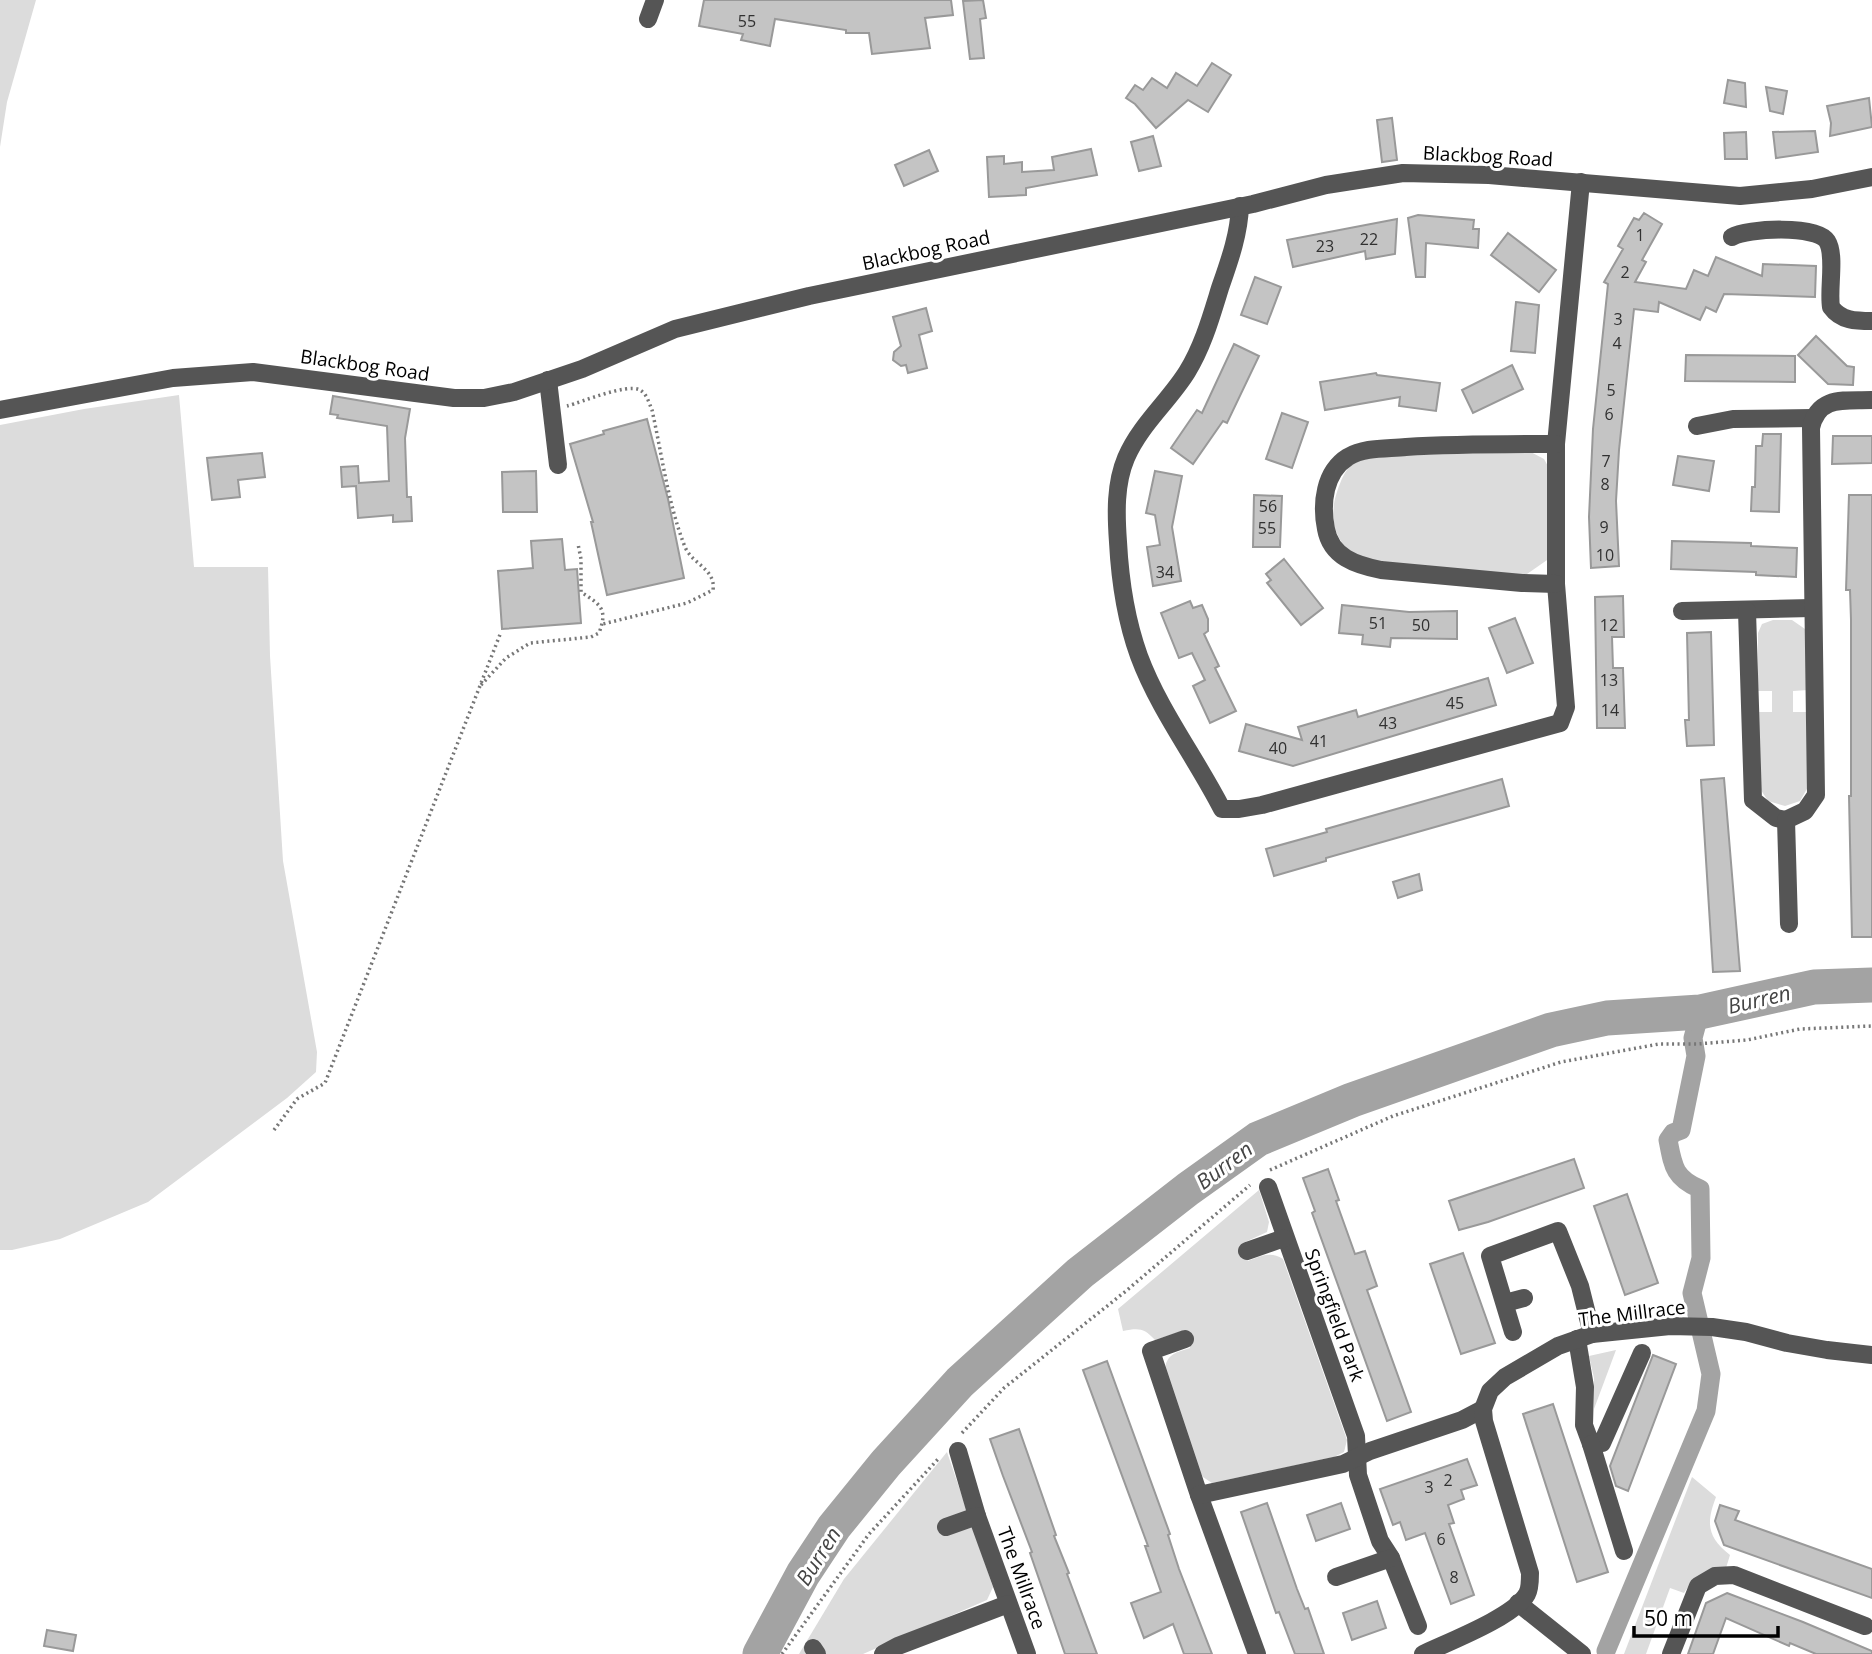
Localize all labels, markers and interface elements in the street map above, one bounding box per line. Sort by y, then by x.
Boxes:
house number: 55 [738,10,756,32]
street label: Blackbog Road [1422,140,1554,172]
street label: Blackbog Road [860,224,992,276]
house number: 1 [1635,224,1645,246]
house number: 22 [1360,228,1378,250]
house number: 23 [1316,235,1334,257]
house number: 2 [1620,261,1630,283]
house number: 3 [1613,308,1623,330]
house number: 4 [1612,332,1622,354]
street label: Blackbog Road [299,343,431,387]
house number: 5 [1606,379,1616,401]
house number: 6 [1604,403,1614,425]
house number: 7 [1601,450,1611,472]
house number: 8 [1600,473,1610,495]
house number: 56 [1259,495,1277,517]
house number: 9 [1599,516,1609,538]
house number: 55 [1258,517,1276,539]
house number: 10 [1596,544,1614,566]
house number: 34 [1156,561,1174,583]
house number: 51 [1369,612,1387,634]
house number: 50 [1412,614,1430,636]
house number: 12 [1600,614,1618,636]
house number: 13 [1600,669,1618,691]
house number: 45 [1446,692,1464,714]
house number: 14 [1601,699,1619,721]
house number: 43 [1379,712,1397,734]
house number: 41 [1310,730,1328,752]
house number: 40 [1269,737,1287,759]
water label: Burren [1725,978,1793,1020]
water label: Burren [1190,1135,1258,1195]
street label: Springfield Park [1299,1245,1371,1385]
street label: The Millrace [1577,1294,1687,1332]
house number: 2 [1443,1469,1453,1491]
house number: 3 [1424,1476,1434,1498]
water label: Burren [789,1522,847,1590]
street label: The Millrace [991,1523,1053,1633]
house number: 6 [1436,1528,1446,1550]
house number: 8 [1449,1566,1459,1588]
scale bar [1634,1594,1778,1638]
text: 50 m [1644,1604,1693,1632]

